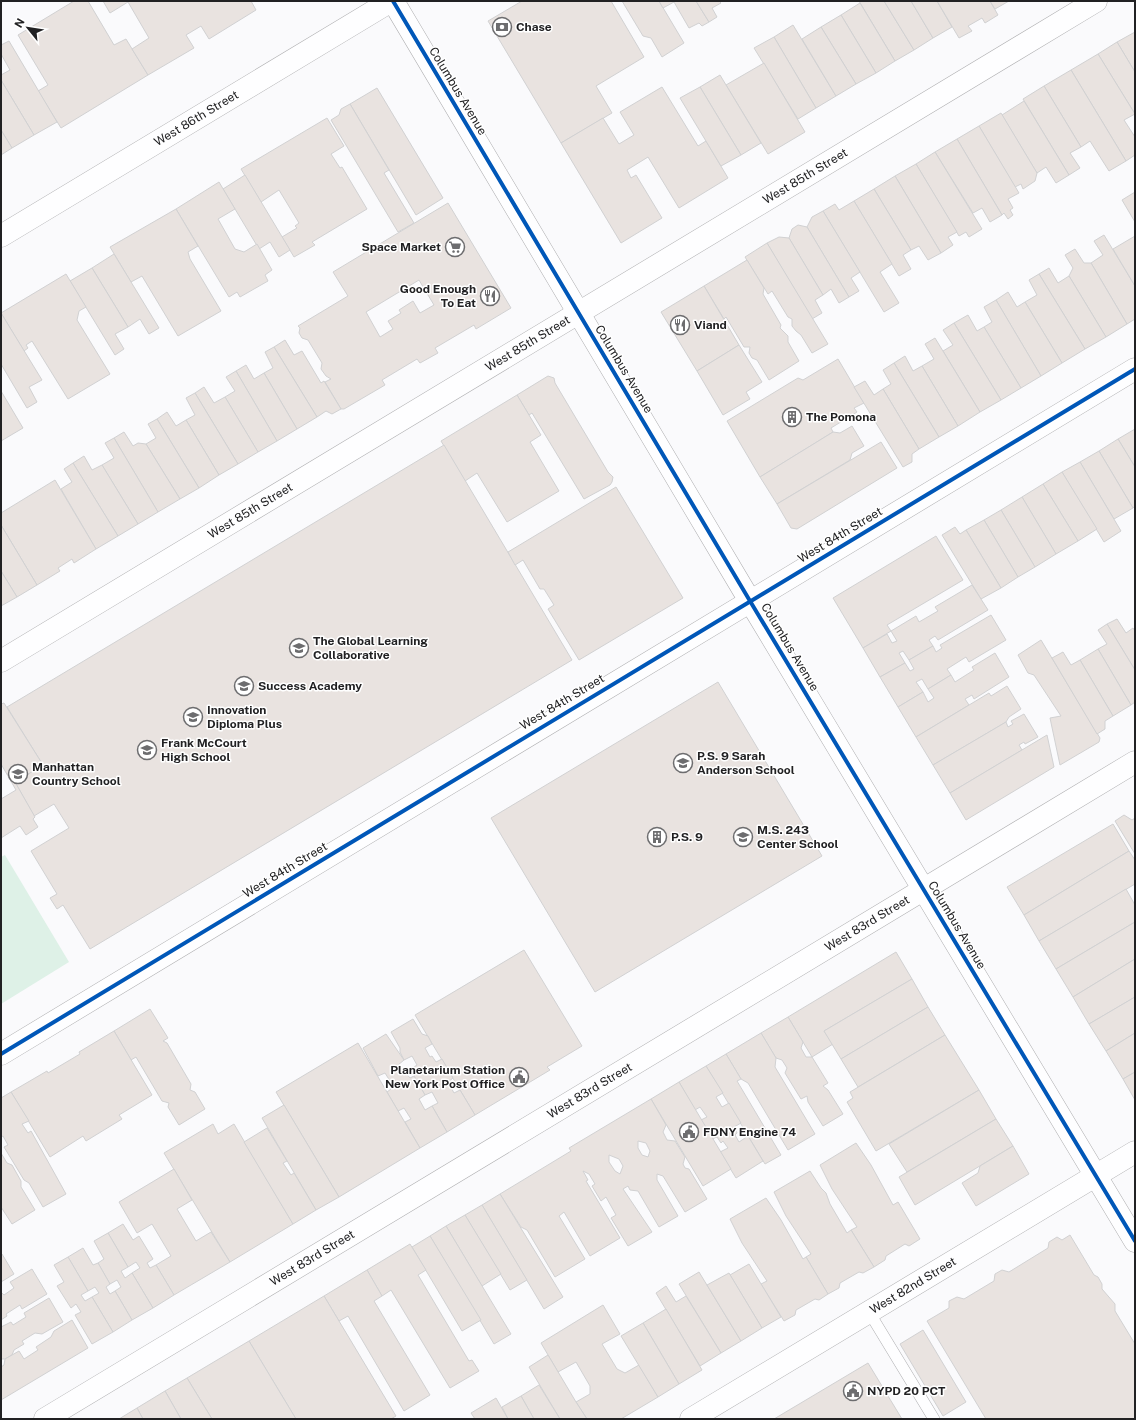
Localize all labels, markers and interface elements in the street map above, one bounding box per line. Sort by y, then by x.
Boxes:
north arrow [8,8,48,48]
text: N [12,16,27,30]
bank icon: Chase [491,16,513,38]
place label: Chase [516,20,552,34]
street label: Columbus Avenue [426,44,490,138]
street label: West 86th Street [152,87,241,149]
street label: West 85th Street [760,145,850,207]
supermarket icon: Space Market [444,236,466,258]
place label: Space Market [361,240,441,254]
place label: Good Enough To Eat [400,282,476,310]
restaurant icon: Good Enough To Eat [479,285,501,307]
street label: West 85th Street [483,313,573,374]
restaurant icon: Viand [669,314,691,336]
place label: Viand [694,318,727,332]
street label: Columbus Avenue [592,322,656,416]
building icon: The Pomona [781,406,803,428]
place label: The Pomona [806,410,876,424]
street label: West 85th Street [205,480,295,542]
street label: West 84th Street [795,504,885,566]
street label: Columbus Avenue [758,600,822,694]
place label: The Global Learning Collaborative [313,634,428,662]
school or university icon: The Global Learning Collaborative [288,637,310,659]
street label: West 84th Street [517,671,607,733]
school or university icon: Success Academy [233,675,255,697]
place label: Success Academy [258,679,362,693]
place label: Innovation Diploma Plus [207,703,282,731]
school or university icon: Innovation Diploma Plus [182,706,204,728]
place label: Frank McCourt High School [161,736,247,764]
school or university icon: Frank McCourt High School [136,739,158,761]
place label: P.S. 9 Sarah Anderson School [697,749,795,777]
school or university icon: P.S. 9 Sarah Anderson School [672,752,694,774]
place label: Manhattan Country School [32,760,121,788]
school or university icon: Manhattan Country School [7,763,29,785]
place label: M.S. 243 Center School [757,823,839,851]
building icon: P.S. 9 [646,826,668,848]
school or university icon: M.S. 243 Center School [732,826,754,848]
place label: P.S. 9 [671,830,703,844]
street label: West 84th Street [240,839,330,901]
street label: Columbus Avenue [925,878,989,972]
street label: West 83rd Street [822,892,912,954]
street label: West 83rd Street [545,1060,635,1122]
place label: Planetarium Station New York Post Office [385,1063,505,1091]
public building icon: Planetarium Station New York Post Office [508,1066,530,1088]
public building icon: FDNY Engine 74 [678,1121,700,1143]
place label: FDNY Engine 74 [703,1125,796,1139]
street label: West 83rd Street [267,1227,357,1289]
street label: West 82nd Street [867,1254,959,1317]
public building icon: NYPD 20 PCT [842,1380,864,1402]
place label: NYPD 20 PCT [867,1384,946,1398]

